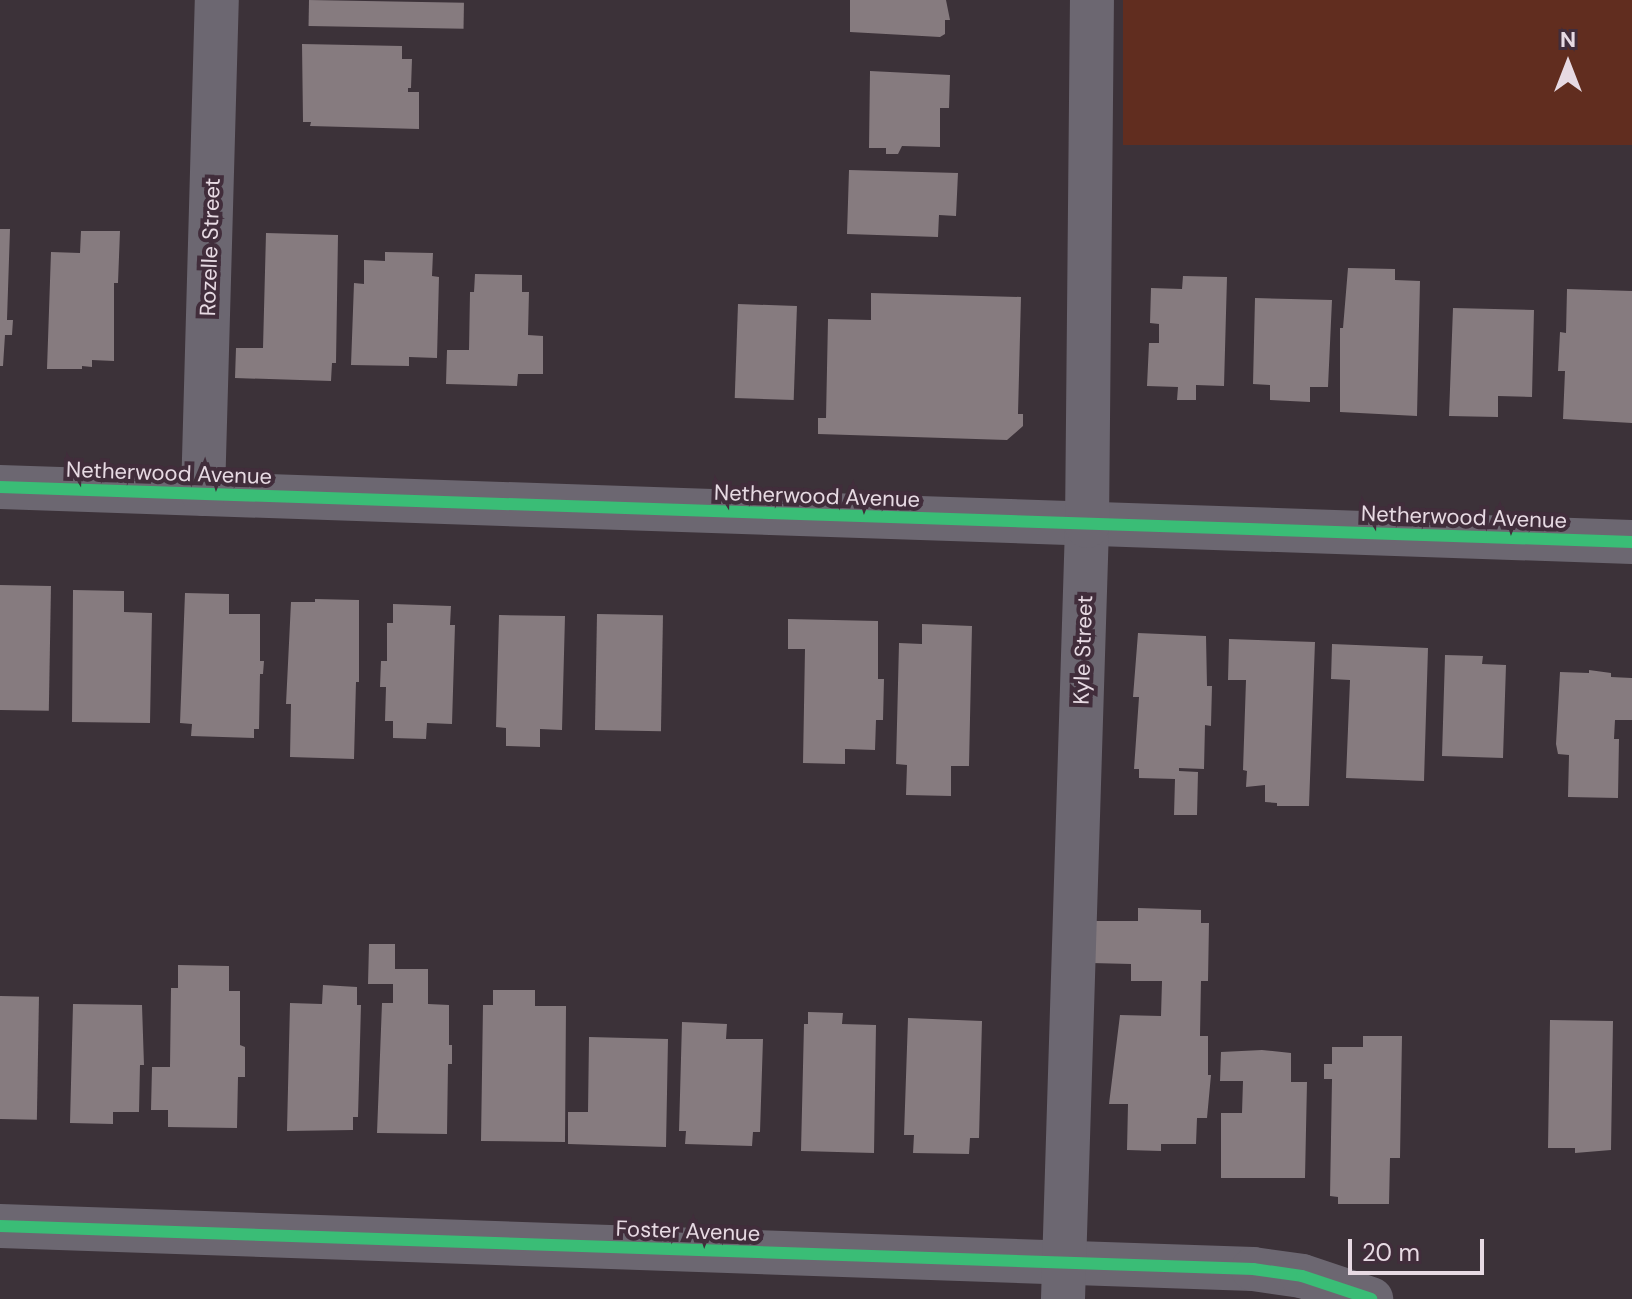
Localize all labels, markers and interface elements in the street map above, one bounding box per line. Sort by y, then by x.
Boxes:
north arrow [1528,24,1608,104]
text: N [1560,25,1576,54]
street label: Rozelle Street [194,177,226,317]
street label: Netherwood Avenue [66,456,272,490]
street label: Netherwood Avenue [714,479,920,513]
street label: Netherwood Avenue [1361,500,1567,534]
street label: Kyle Street [1068,595,1098,705]
street label: Foster Avenue [615,1215,761,1247]
scale bar [1352,1223,1488,1273]
text: 20 m [1362,1237,1420,1268]

